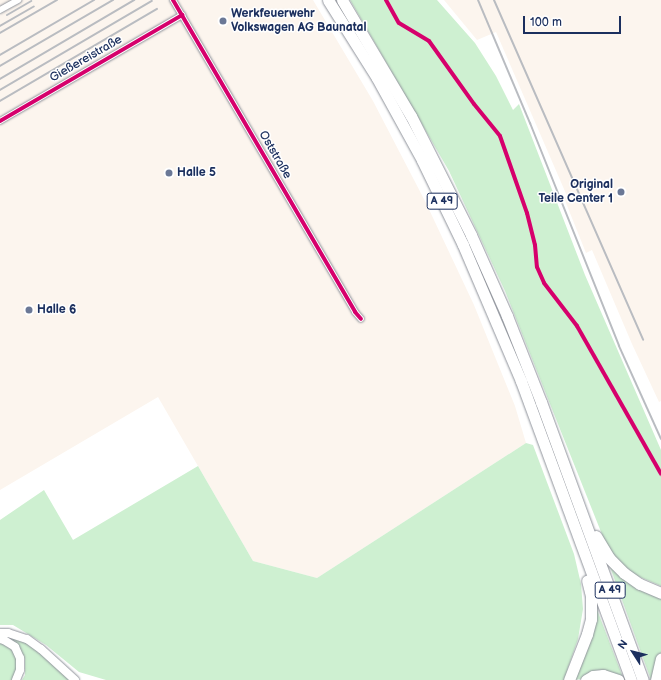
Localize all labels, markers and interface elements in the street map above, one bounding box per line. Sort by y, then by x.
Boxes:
place label: Werkfeuerwehr Volkswagen AG Baunatal [231,7,366,35]
scale bar [525,8,623,34]
text: 100 m [530,15,562,30]
marker: Werkfeuerwehr Volkswagen AG Baunatal [218,16,228,26]
street label: Gießereistraße [47,32,125,86]
street label: Oststraße [256,128,294,182]
place label: Halle 5 [177,166,216,180]
marker: Halle 5 [164,168,174,178]
place label: Original Teile Center 1 [539,178,613,206]
marker: Original Teile Center 1 [616,187,626,197]
road number: A 49 [426,192,458,210]
place label: Halle 6 [37,303,76,317]
marker: Halle 6 [24,305,34,315]
road number: A 49 [594,581,626,599]
north arrow [613,632,653,672]
text: N [615,637,631,652]

